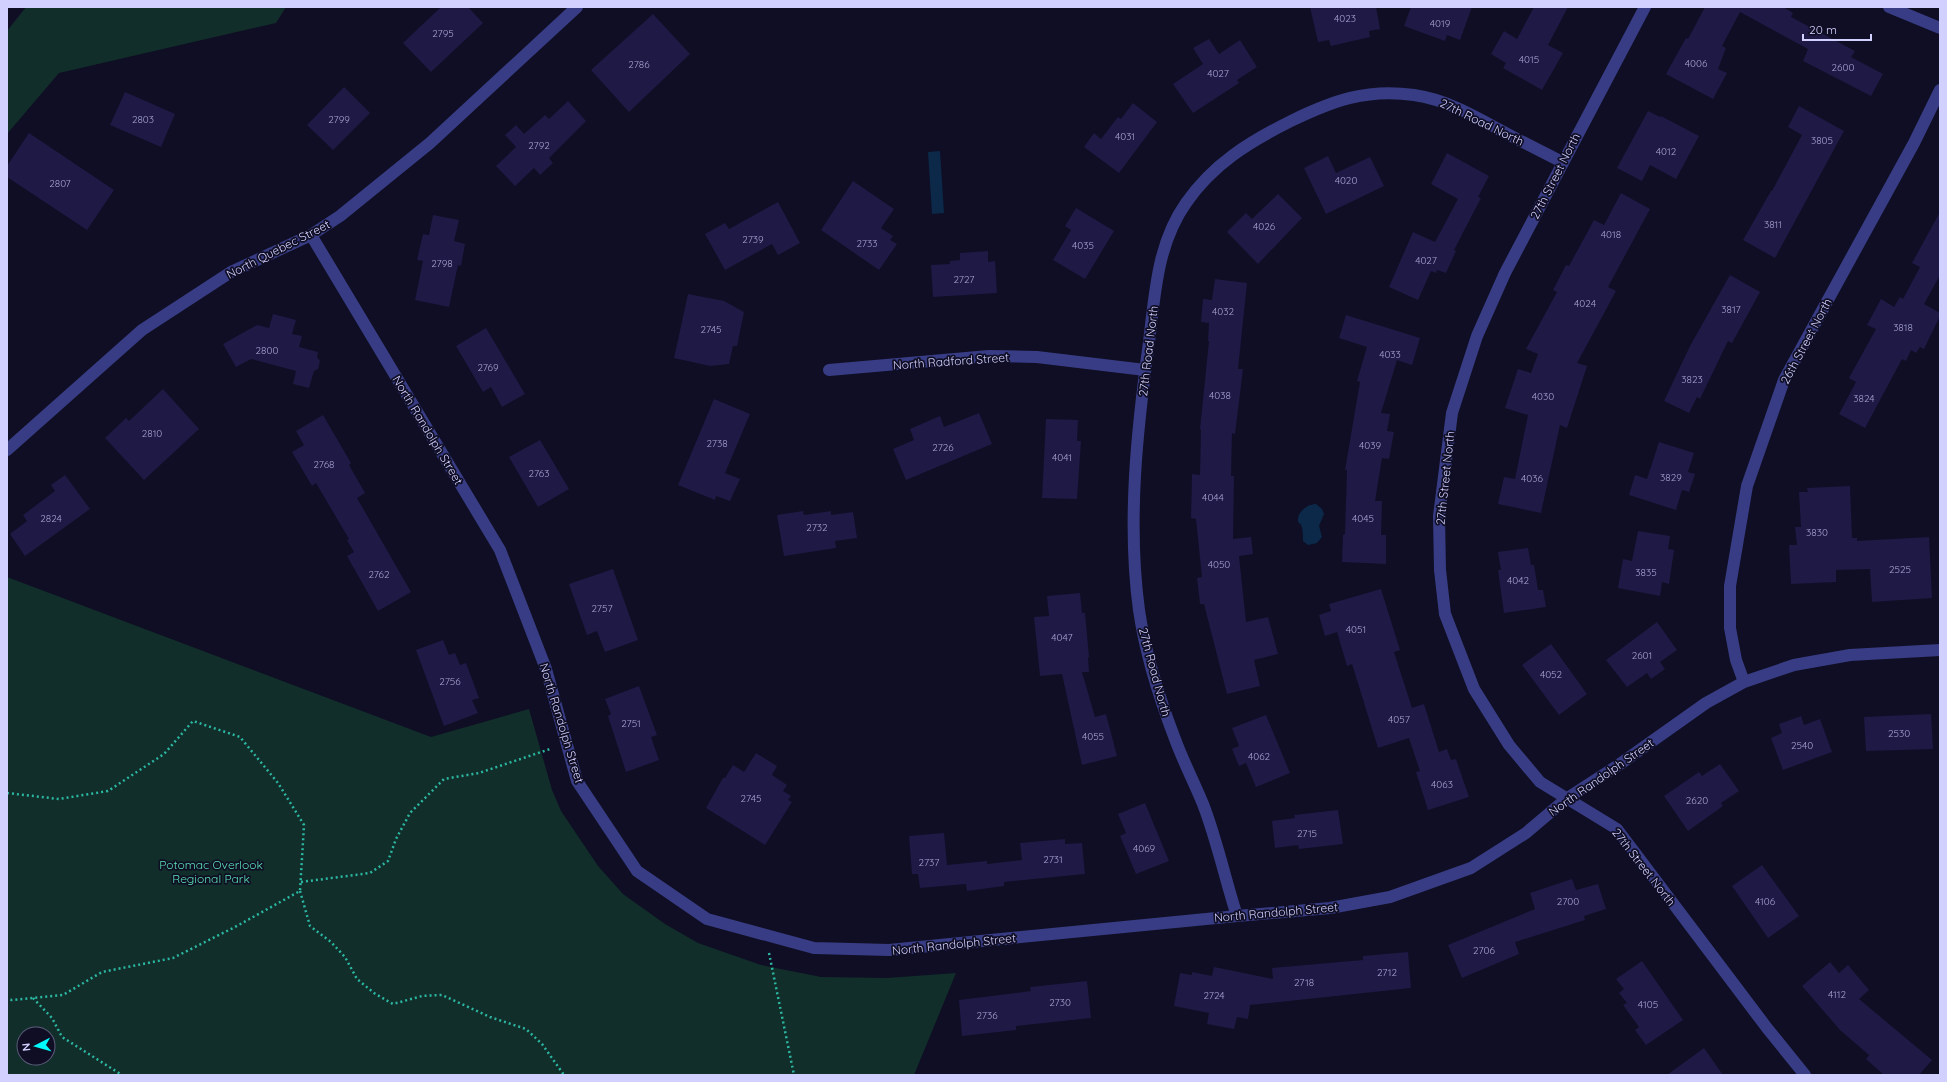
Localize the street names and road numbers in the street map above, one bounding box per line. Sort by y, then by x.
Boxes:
street label: 27th Road North [1438,95,1526,149]
street label: 27th Street North [1527,131,1583,221]
street label: North Quebec Street [224,216,332,282]
street label: 26th Street North [1777,296,1835,386]
street label: 27th Road North [1135,305,1161,397]
street label: North Radford Street [893,349,1009,373]
street label: North Randolph Street [390,373,466,487]
street label: 27th Street North [1433,430,1457,526]
street label: 27th Road North [1136,626,1174,718]
street label: North Randolph Street [537,661,587,785]
street label: North Randolph Street [1546,735,1656,819]
street label: 27th Street North [1609,825,1679,909]
street label: North Randolph Street [1213,899,1339,925]
street label: North Randolph Street [891,930,1017,958]

